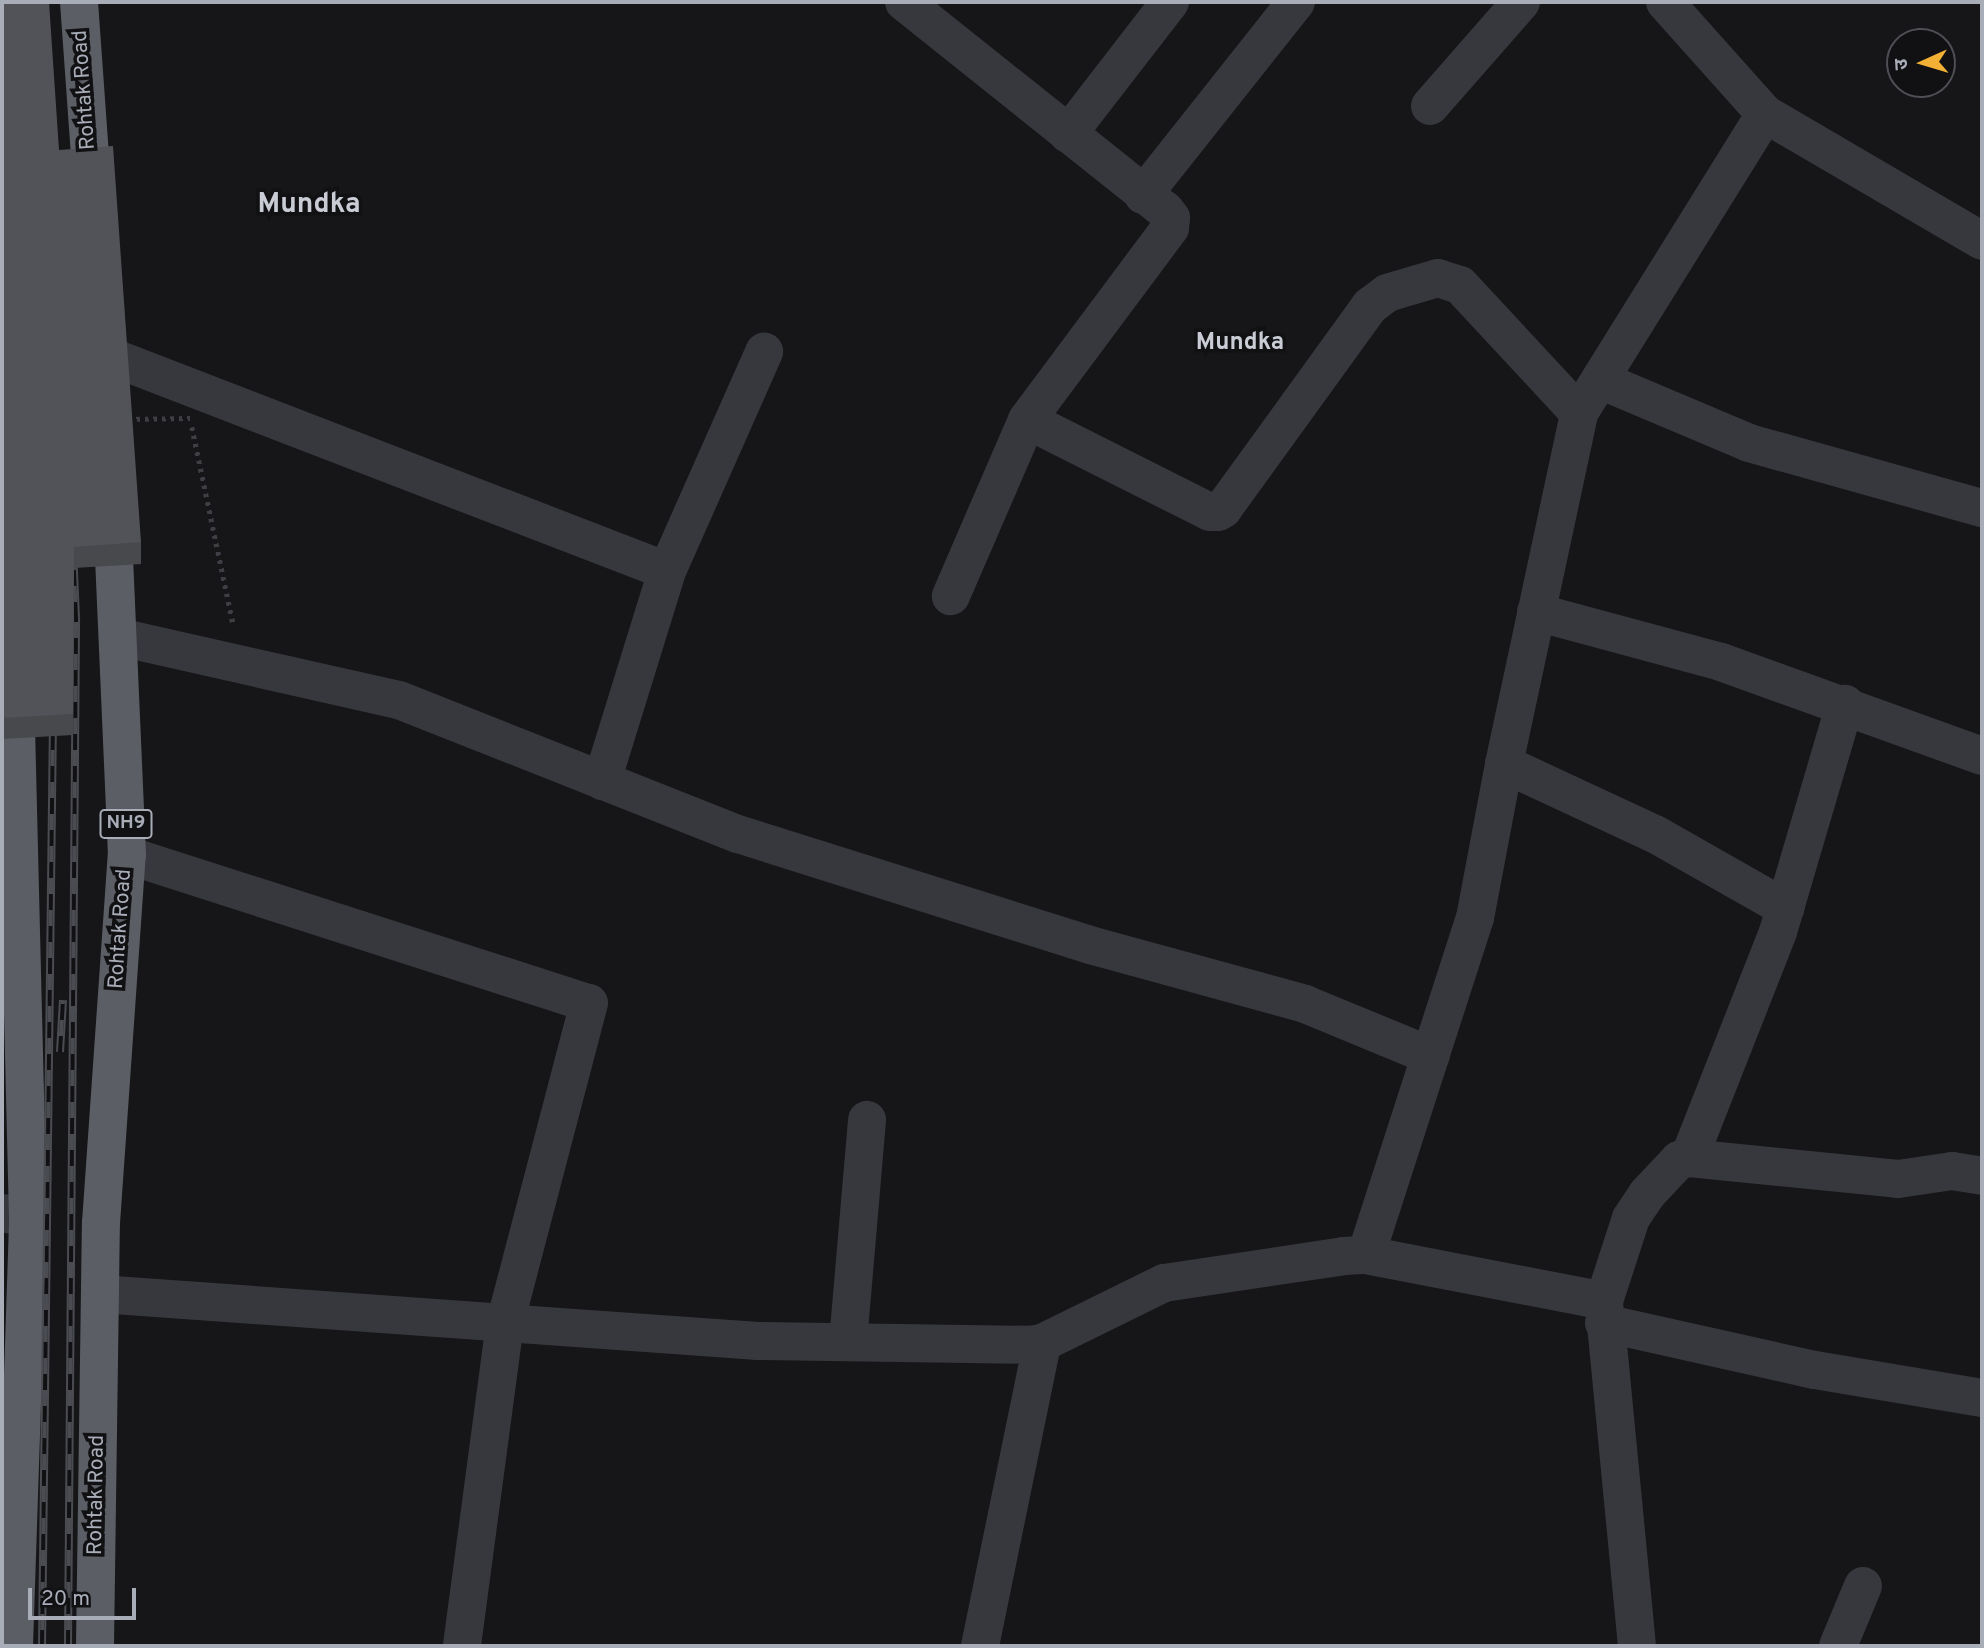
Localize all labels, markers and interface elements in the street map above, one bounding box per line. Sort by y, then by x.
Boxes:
north arrow [1886,28,1956,98]
street label: Rohtak Road [68,29,102,151]
text: उ [1890,58,1914,71]
district label: Mundka [258,188,360,222]
district label: Mundka [1196,330,1284,358]
road number: NH9 [98,808,154,839]
street label: Rohtak Road [104,868,138,990]
street label: Rohtak Road [83,1435,111,1555]
scale bar [32,1574,140,1618]
text: 20 m [41,1586,90,1613]

